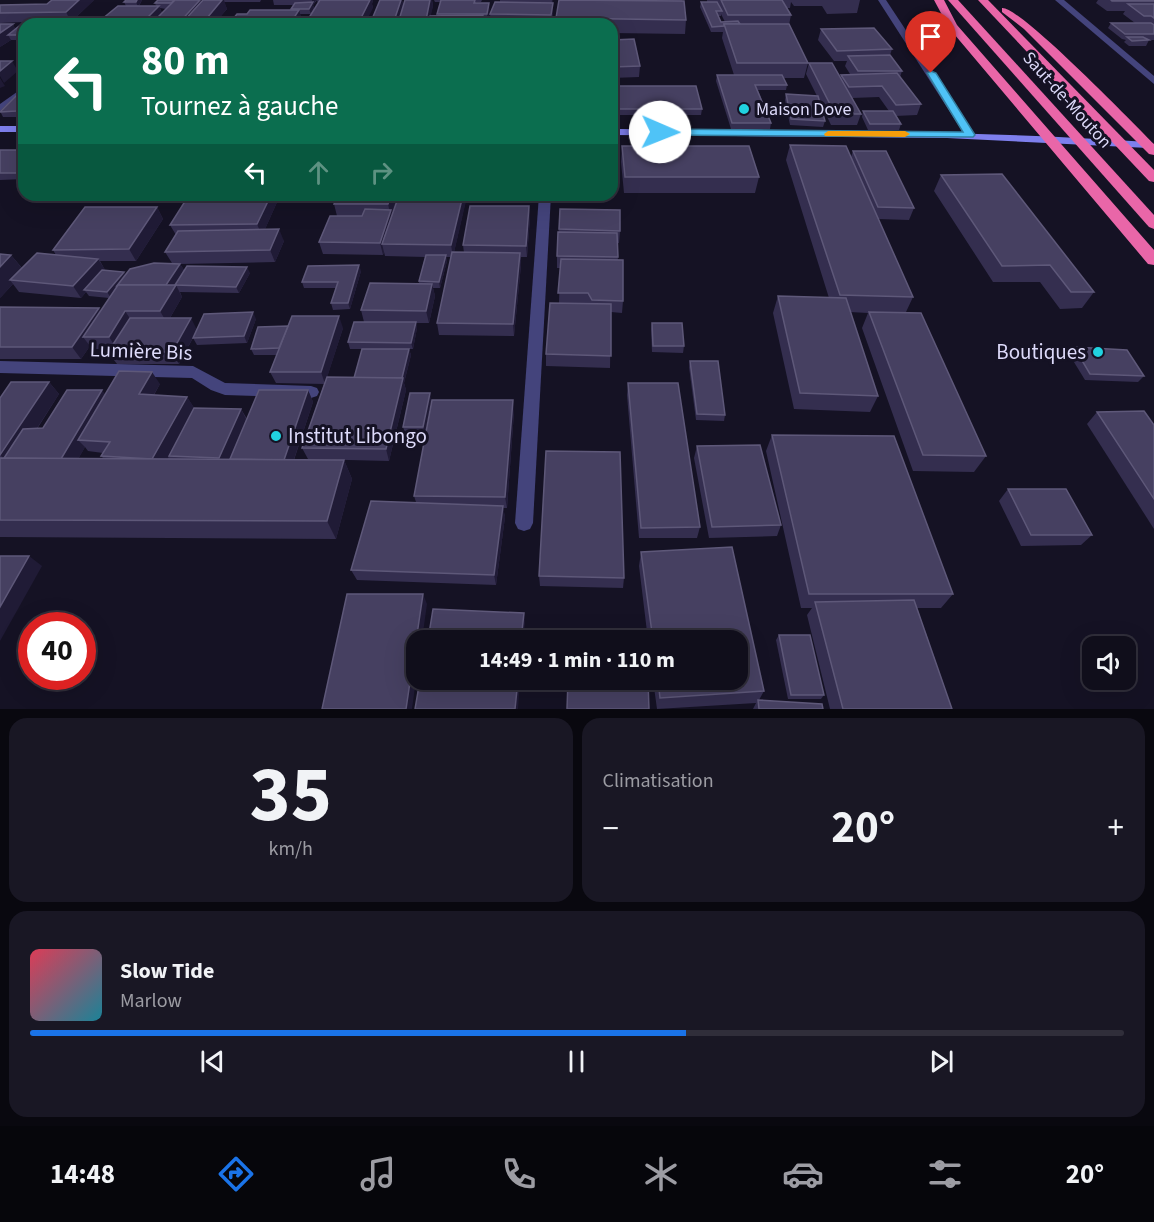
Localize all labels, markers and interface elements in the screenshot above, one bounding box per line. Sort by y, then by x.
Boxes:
pin [905,11,956,73]
icon: arrive [914,20,947,53]
text: 80 m [141,31,230,91]
icon: left [42,42,120,120]
street label: Saut-de-Mouton [1017,46,1117,154]
text: Tournez à gauche [141,87,338,126]
place label: Maison Dove [756,97,851,122]
position arrow [628,100,692,164]
marker: Maison Dove [737,102,751,116]
icon: left [239,156,272,189]
icon: ahead [302,156,335,189]
icon: right [365,156,398,189]
street label: Lumière Bis [89,334,193,368]
place label: Boutiques [996,337,1086,367]
marker: Boutiques [1091,345,1105,359]
place label: Institut Libongo [288,421,427,451]
marker: Institut Libongo [269,429,283,443]
speed limit sign: 40 [18,612,96,690]
map controls [1082,636,1136,690]
button: sound [1082,636,1136,690]
text: 14:49 · 1 min · 110 m [479,644,675,676]
text: 35 [250,740,332,851]
text: Climatisation [603,767,714,795]
text: 20° [831,796,895,860]
text: − [603,805,619,852]
text: + [1108,805,1124,852]
text: km/h [269,835,313,863]
text: Slow Tide [120,955,214,987]
text: Marlow [120,987,182,1015]
icon: previous [196,1045,229,1078]
icon: pause [560,1045,593,1078]
icon: next [925,1045,958,1078]
icon: directions [215,1153,257,1195]
icon: music [357,1153,399,1195]
icon: phone [498,1153,540,1195]
icon: climate [640,1153,682,1195]
icon: car [782,1153,824,1195]
icon: filters [924,1153,966,1195]
text: 14:48 [50,1155,115,1194]
text: 20° [1066,1155,1104,1194]

